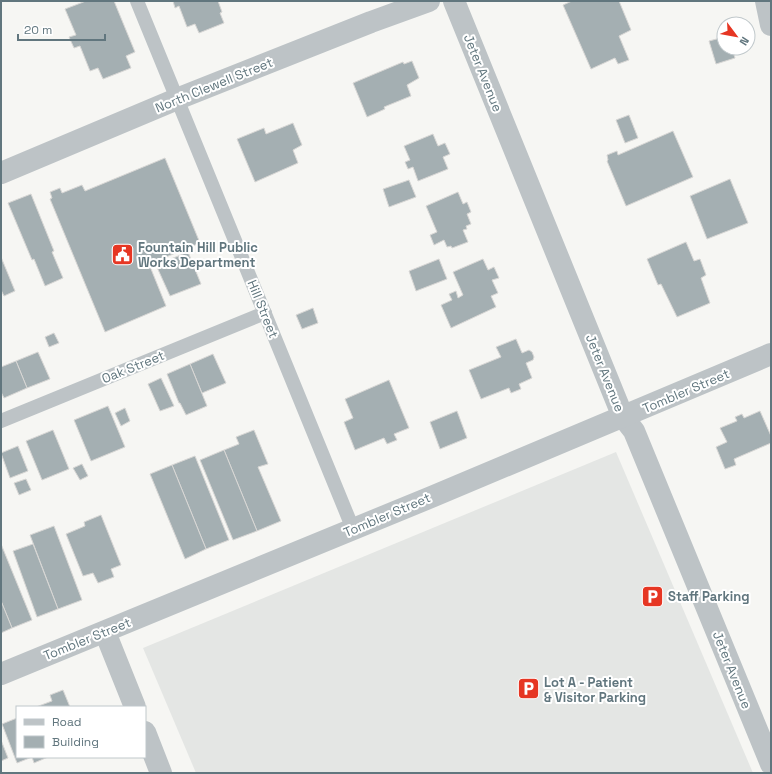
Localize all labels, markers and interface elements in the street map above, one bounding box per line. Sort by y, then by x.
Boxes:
scale bar [18,16,105,42]
north arrow [716,16,756,56]
text: 20 m [24,22,52,38]
street label: Jeter Avenue [460,32,506,114]
text: N [737,34,752,48]
street label: North Clewell Street [153,54,275,116]
place label: Fountain Hill Public Works Department [138,239,258,271]
public building icon: Fountain Hill Public Works Department [110,241,136,267]
street label: Hill Street [244,277,282,341]
street label: Jeter Avenue [582,332,628,414]
street label: Oak Street [99,347,167,387]
street label: Tombler Street [640,365,732,417]
street label: Tombler Street [341,489,433,541]
parking icon: Staff Parking [640,583,666,609]
place label: Staff Parking [668,588,750,605]
street label: Tombler Street [41,614,133,664]
street label: Jeter Avenue [709,629,755,711]
place label: Lot A - Patient & Visitor Parking [544,674,646,706]
parking icon: Lot A - Patient & Visitor Parking [516,676,542,702]
legend [16,706,146,758]
text: Road [52,714,81,730]
text: Building [52,734,99,750]

